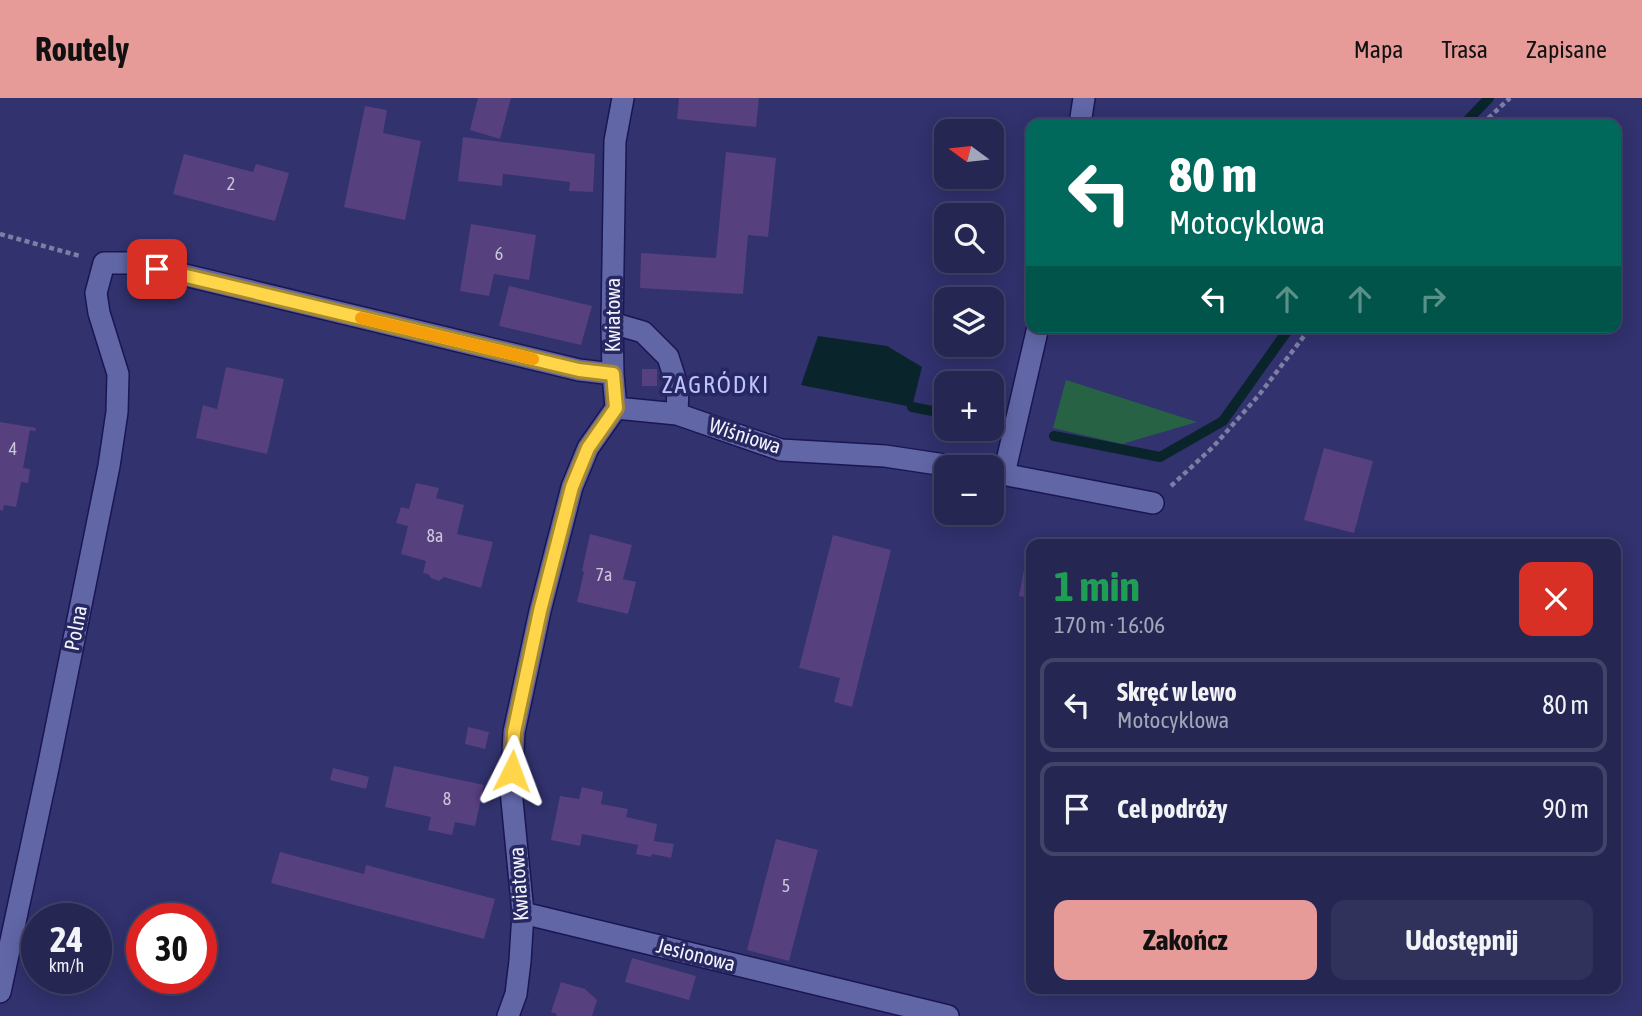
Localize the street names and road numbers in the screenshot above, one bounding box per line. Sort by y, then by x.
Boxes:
street label: Kwiatowa [600,278,624,352]
street label: Wiśniowa [706,412,784,458]
street label: Polna [59,603,91,652]
street label: Kwiatowa [503,846,533,922]
street label: Jesionowa [654,933,738,975]

